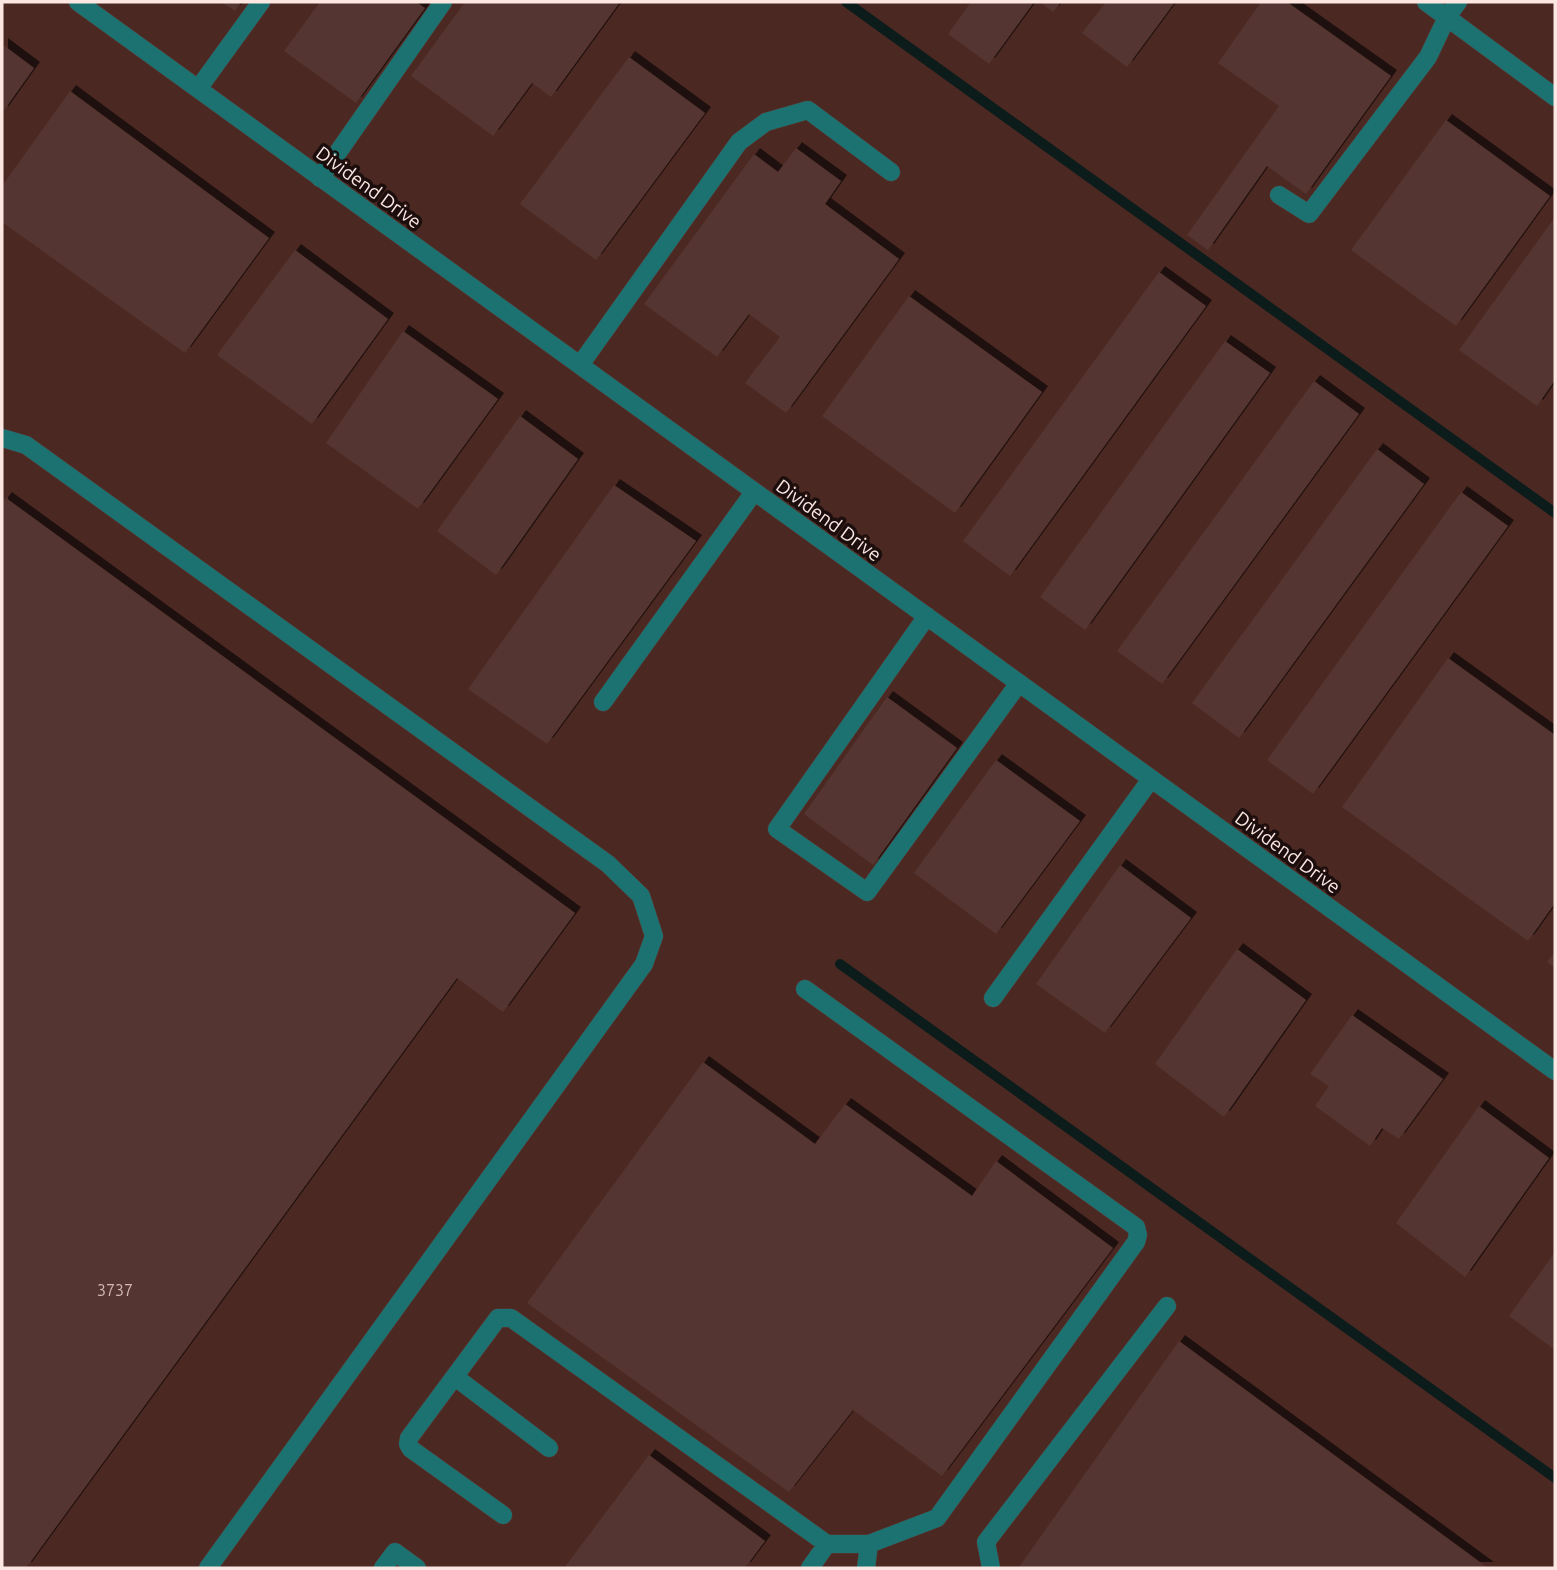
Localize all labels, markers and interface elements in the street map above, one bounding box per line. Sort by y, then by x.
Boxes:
street label: Dividend Drive [312,141,426,233]
street label: Dividend Drive [772,474,886,566]
street label: Dividend Drive [1231,806,1345,898]
house number: 3737 [97,1281,133,1299]

